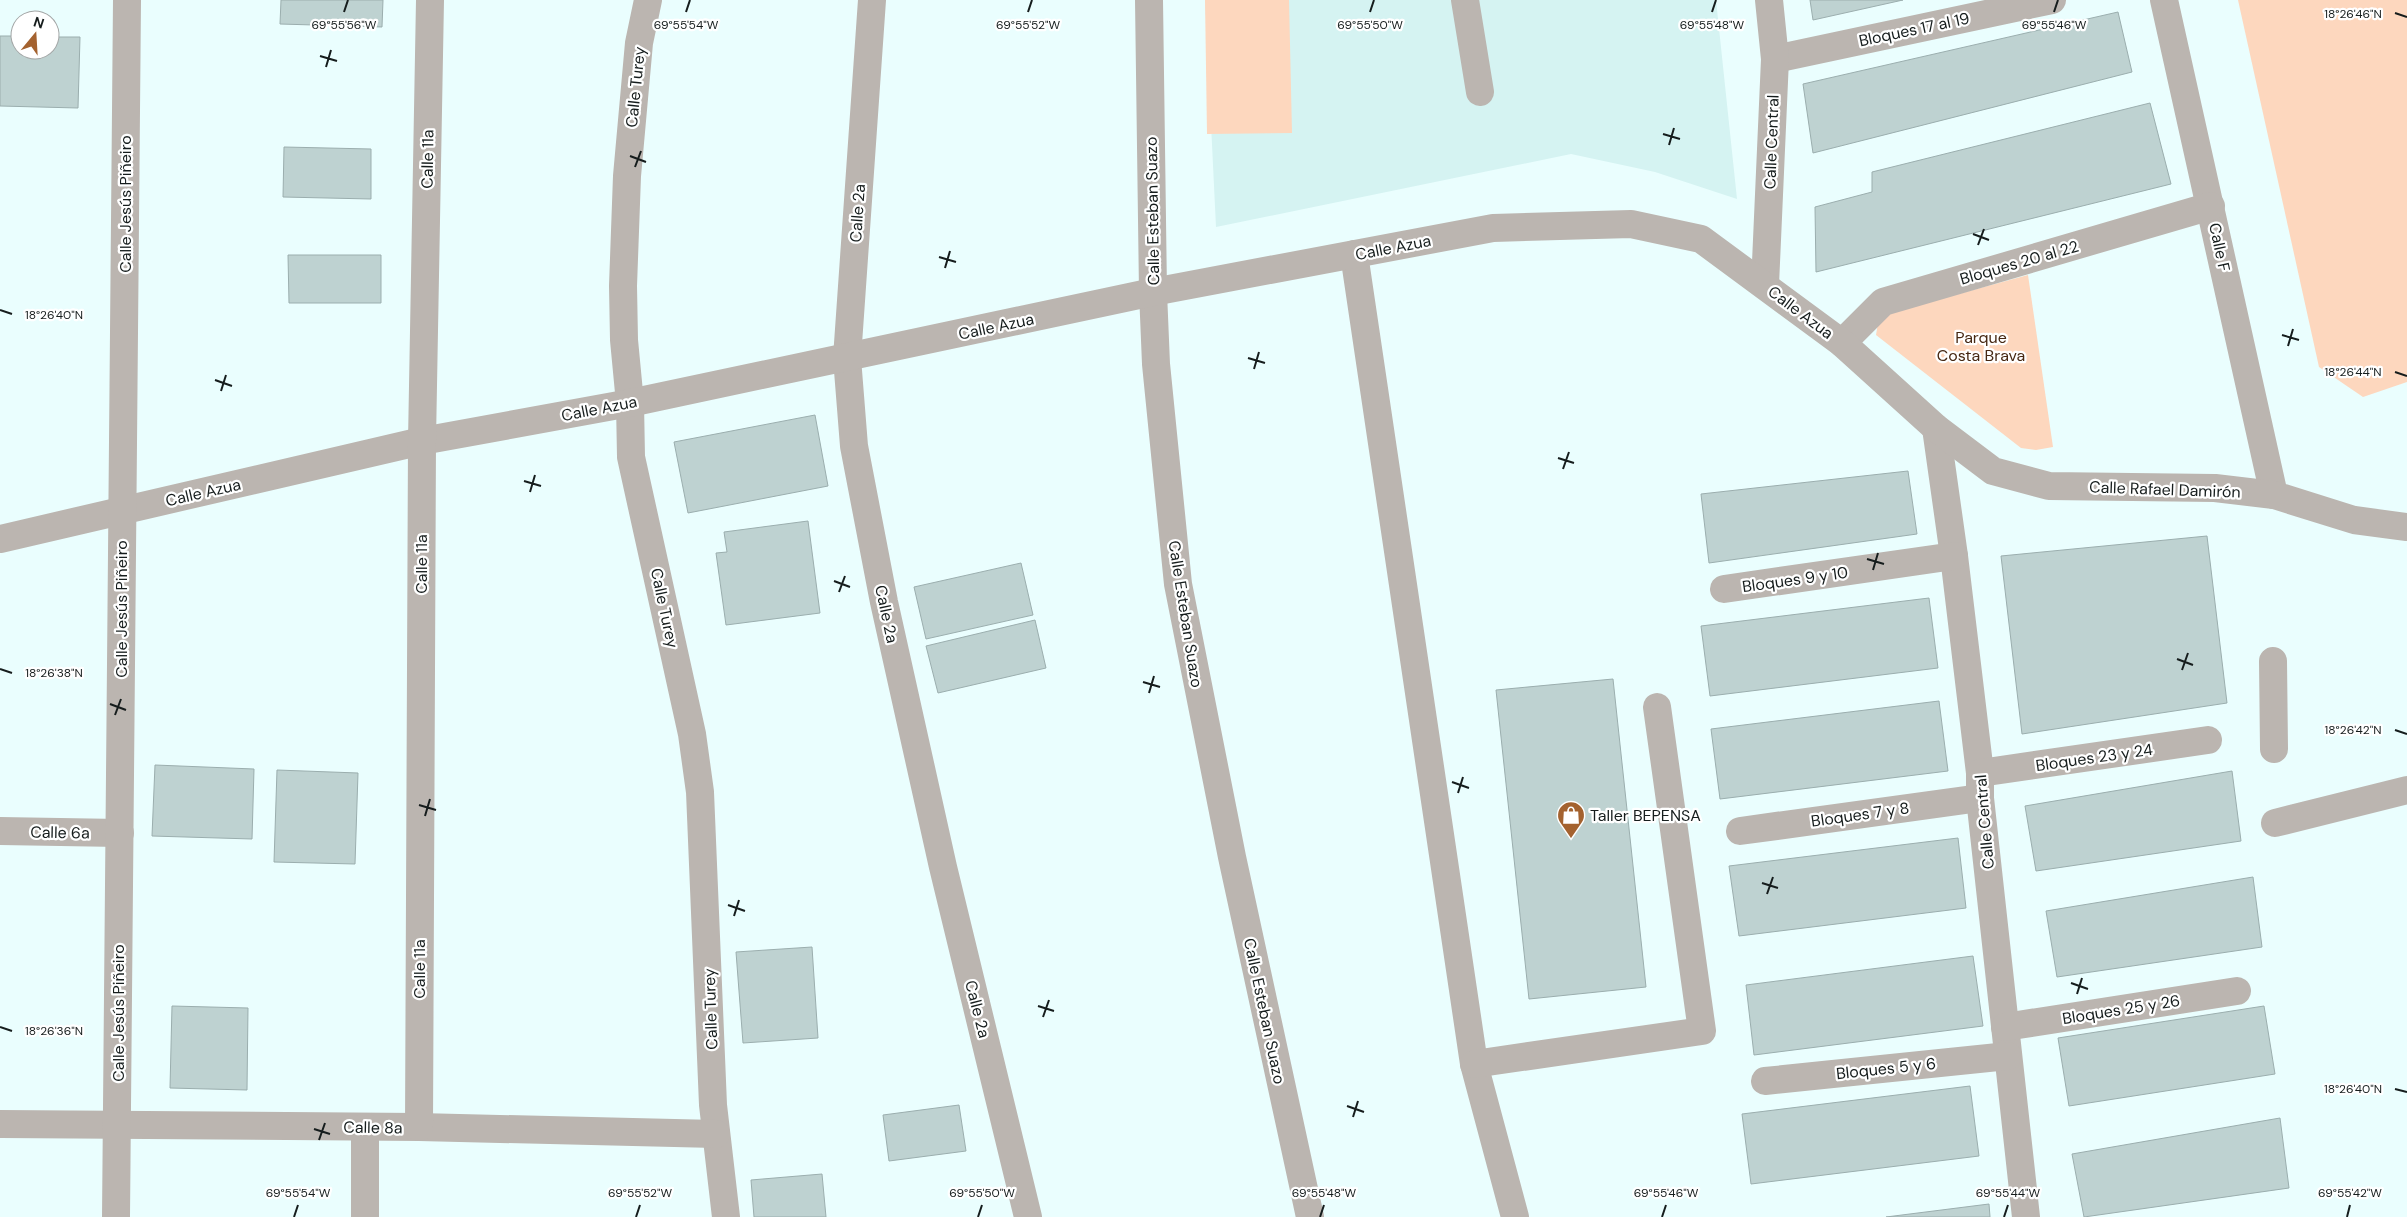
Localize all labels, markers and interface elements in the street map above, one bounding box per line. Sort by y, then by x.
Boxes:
text: 18°26'46"N [2324,6,2382,22]
street label: Bloques 17 al 19 [1857,8,1971,51]
north arrow [10,10,60,60]
text: N [31,12,47,33]
text: 69°55'56"W [312,17,377,33]
text: 69°55'54"W [654,17,719,33]
text: 69°55'52"W [996,17,1060,33]
text: 69°55'50"W [1337,17,1403,33]
text: 69°55'48"W [1680,17,1745,33]
text: 69°55'46"W [2022,17,2087,33]
street label: Calle Turey [621,45,650,129]
street label: Calle Central [1759,94,1784,190]
street label: Calle 11a [416,129,439,189]
street label: Calle Jesús Piñeiro [115,135,136,273]
street label: Calle Esteban Suazo [1141,136,1164,285]
street label: Calle 2a [845,183,870,243]
street label: Calle F [2204,221,2235,274]
street label: Calle Azua [1354,230,1433,265]
street label: Bloques 20 al 22 [1957,236,2081,289]
street label: Calle Azua [1764,281,1838,344]
text: 18°26'40"N [25,307,83,323]
street label: Calle Azua [957,308,1036,345]
park label: Parque Costa Brava [1937,327,2025,366]
text: 18°26'44"N [2324,364,2382,380]
street label: Calle Azua [560,391,639,426]
street label: Calle Azua [163,474,243,511]
street label: Calle Rafael Damirón [2089,476,2241,503]
street label: Calle 11a [411,534,432,594]
street label: Calle Esteban Suazo [1164,539,1208,689]
street label: Calle Jesús Piñeiro [111,540,132,678]
street label: Bloques 9 y 10 [1741,562,1849,597]
street label: Calle Turey [646,566,683,650]
street label: Calle 2a [870,583,903,645]
text: 18°26'38"N [25,665,83,681]
text: 18°26'42"N [2325,722,2381,738]
street label: Bloques 23 y 24 [2034,739,2154,776]
street label: Calle Central [1970,774,1999,870]
street label: Bloques 7 y 8 [1810,797,1911,832]
shop icon: Taller BEPENSA [1556,800,1586,839]
place label: Taller BEPENSA [1590,805,1701,826]
street label: Calle 6a [30,821,90,844]
street label: Calle Esteban Suazo [1239,936,1290,1086]
street label: Calle 11a [409,939,430,999]
street label: Calle Jesús Piñeiro [108,944,129,1082]
street label: Calle Turey [699,968,722,1050]
street label: Calle 2a [960,978,995,1040]
street label: Bloques 25 y 26 [2061,990,2181,1029]
text: 18°26'36"N [25,1023,83,1039]
street label: Bloques 5 y 6 [1835,1053,1937,1084]
text: 18°26'40"N [2324,1081,2382,1097]
street label: Calle 8a [343,1116,403,1139]
text: 69°55'54"W [266,1185,331,1201]
text: 69°55'52"W [608,1185,672,1201]
text: 69°55'50"W [949,1185,1015,1201]
text: 69°55'48"W [1292,1185,1357,1201]
text: 69°55'46"W [1634,1185,1699,1201]
text: 69°55'44"W [1976,1185,2041,1201]
text: 69°55'42"W [2318,1185,2382,1201]

